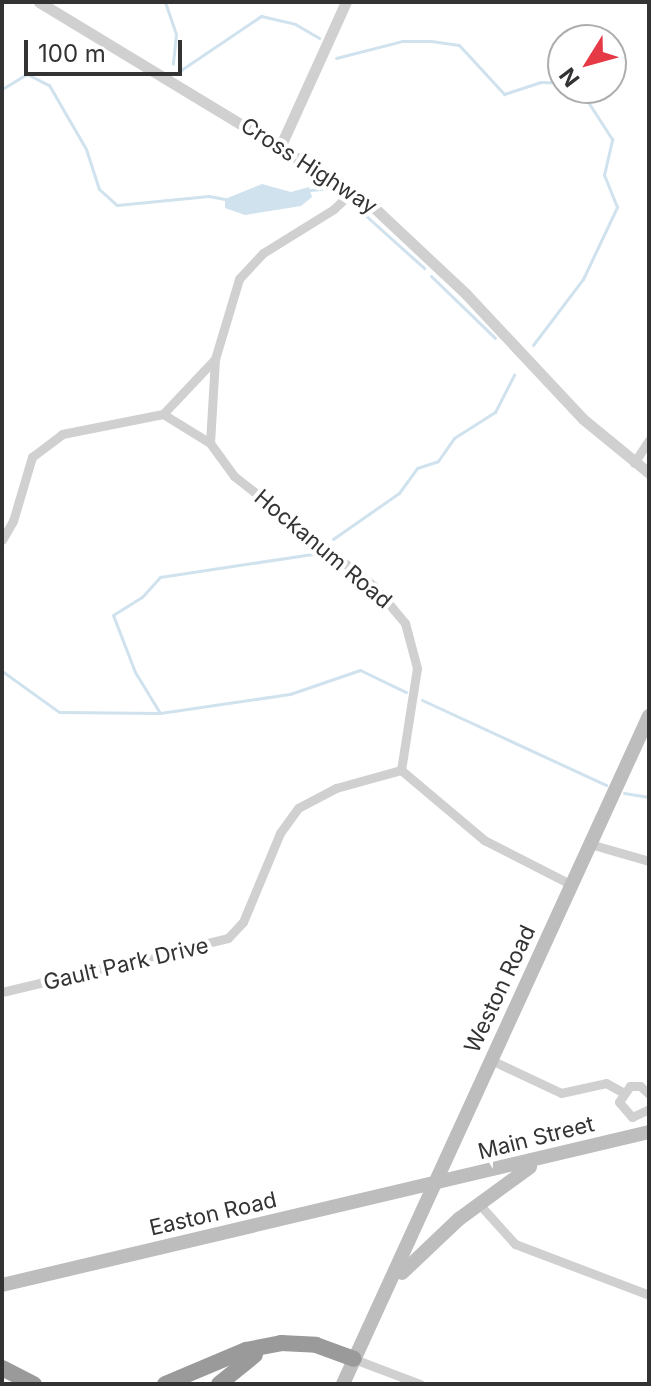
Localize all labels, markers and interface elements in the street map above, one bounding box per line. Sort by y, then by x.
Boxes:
scale bar [28,24,186,74]
north arrow [547,24,627,104]
text: 100 m [38,39,106,68]
text: N [554,63,585,92]
street label: Cross Highway [236,112,382,220]
street label: Hockanum Road [249,484,397,614]
street label: Weston Road [459,921,541,1057]
street label: Gault Park Drive [41,932,211,996]
street label: Main Street [475,1111,597,1165]
street label: Easton Road [147,1187,279,1241]

